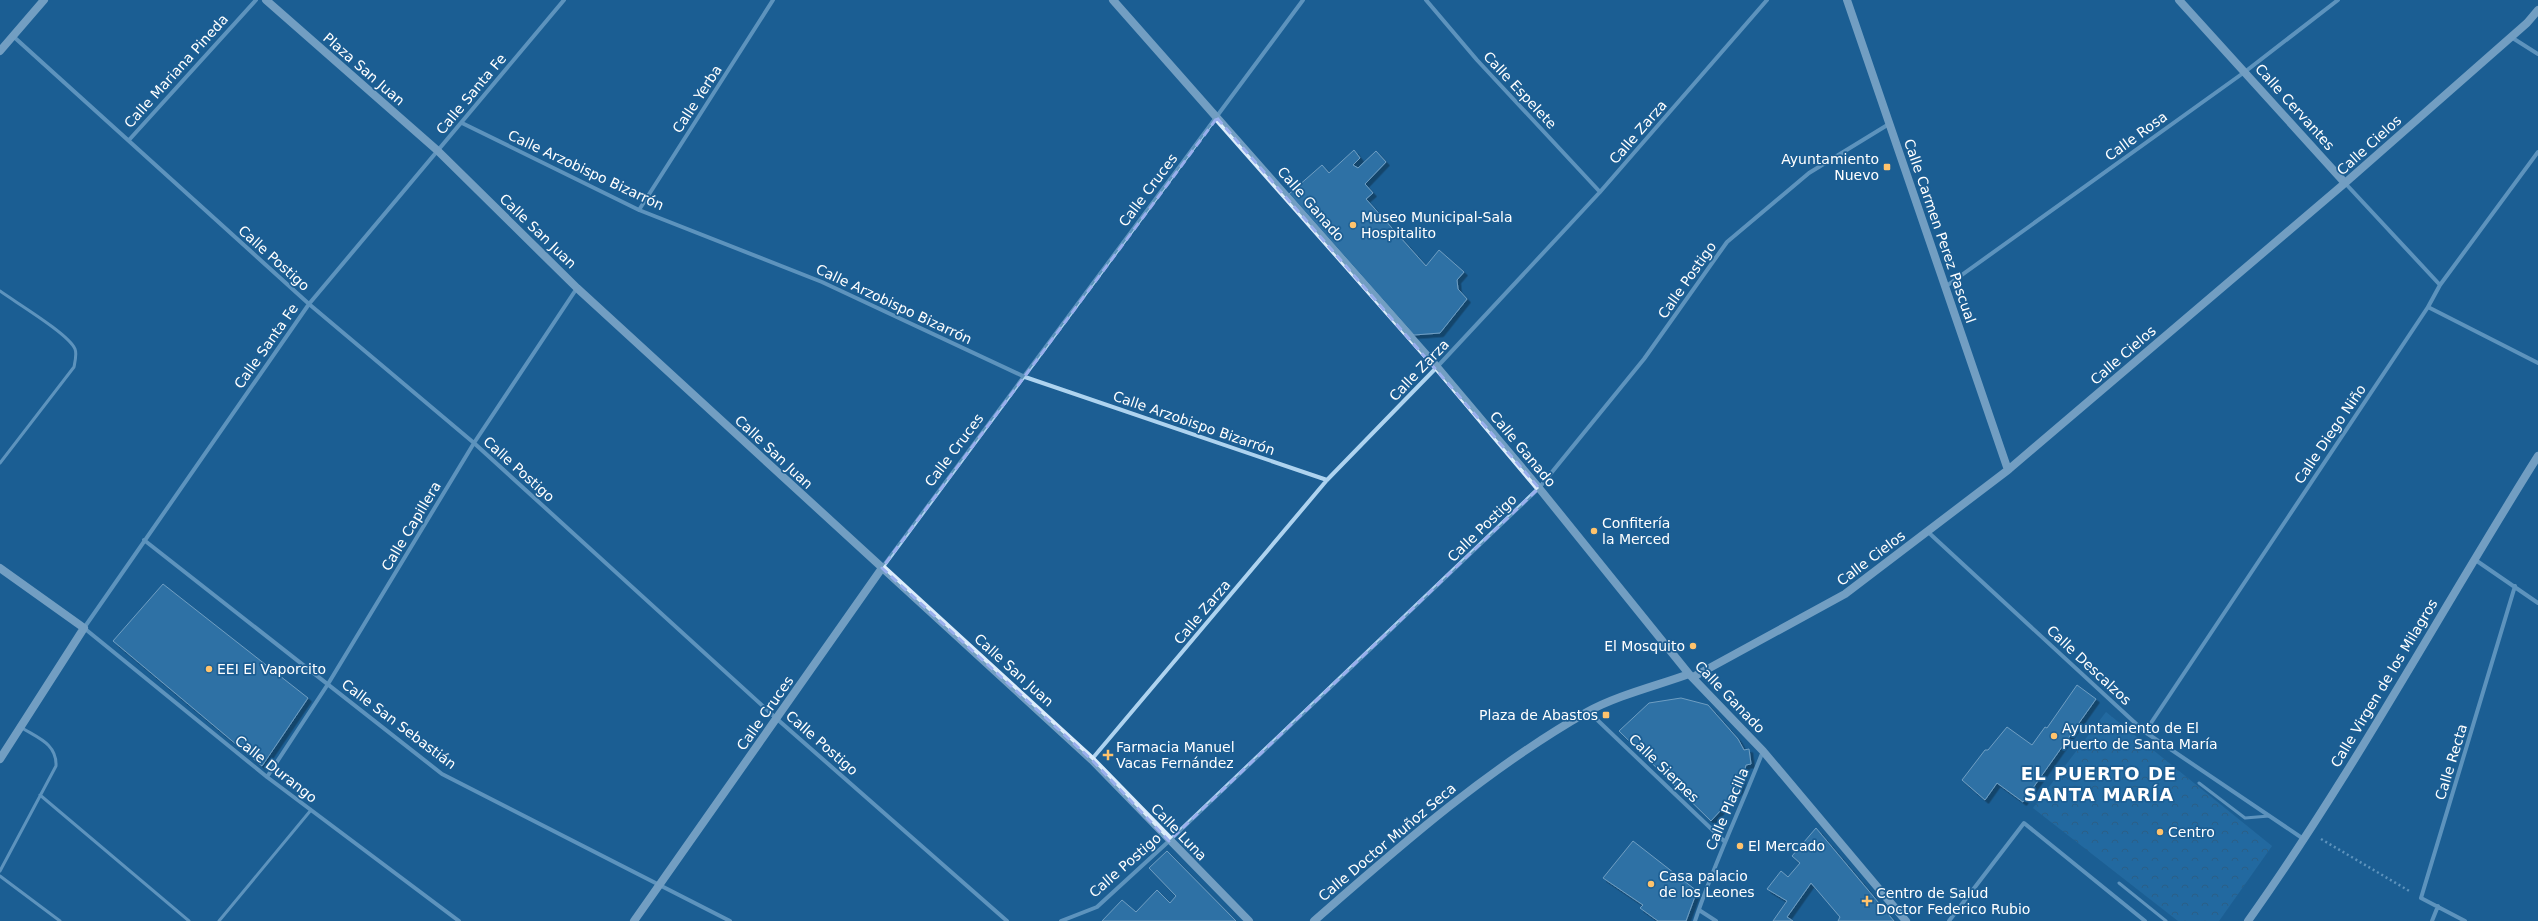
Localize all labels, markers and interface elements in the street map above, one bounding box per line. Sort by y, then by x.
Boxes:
street label: Calle Mariana Pineda [121,11,231,131]
street label: Plaza San Juan [320,29,408,109]
street label: Calle Espelete [1480,48,1560,132]
street label: Calle Santa Fe [433,51,509,137]
street label: Calle Cervantes [2252,61,2338,153]
street label: Calle Yerba [669,62,725,136]
street label: Calle Zarza [1606,97,1670,167]
street label: Calle Rosa [2102,108,2170,164]
street label: Calle Cielos [2333,112,2405,178]
street label: Calle Arzobispo Bizarrón [505,127,667,213]
street label: Calle Carmen Perez Pascual [1901,137,1979,325]
street label: Calle Cruces [1115,150,1181,230]
place label: Ayuntamiento Nuevo [1781,151,1879,183]
marker: Ayuntamiento Nuevo [1882,162,1892,172]
street label: Calle Ganado [1274,163,1348,245]
street label: Calle San Juan [496,190,580,272]
place label: Museo Municipal-Sala Hospitalito [1361,209,1513,241]
marker: Museo Municipal-Sala Hospitalito [1348,220,1358,230]
street label: Calle Postigo [235,222,313,294]
street label: Calle Postigo [1655,239,1719,321]
street label: Calle Arzobispo Bizarrón [813,261,975,347]
street label: Calle Santa Fe [231,300,301,392]
street label: Calle Cielos [2087,322,2159,388]
street label: Calle Zarza [1386,336,1452,404]
street label: Calle Diego Niño [2291,381,2369,487]
street label: Calle Arzobispo Bizarrón [1111,388,1277,458]
street label: Calle Ganado [1487,408,1559,490]
street label: Calle Cruces [921,410,987,490]
street label: Calle San Juan [732,412,816,492]
street label: Calle Postigo [480,433,558,505]
street label: Calle Capillera [378,479,444,573]
street label: Calle Postigo [1444,491,1520,565]
place label: Confitería la Merced [1602,515,1670,547]
marker: Confitería la Merced [1589,526,1599,536]
street label: Calle Cielos [1834,527,1908,589]
street label: Calle Zarza [1170,577,1234,647]
street label: Calle Virgen de los Milagros [2327,596,2441,770]
street label: Calle Descalzos [2044,622,2134,708]
street label: Calle San Juan [971,630,1057,710]
place label: El Mosquito [1604,638,1685,654]
marker: El Mosquito [1688,641,1698,651]
street label: Calle Ganado [1692,658,1768,736]
place label: EEI El Vaporcito [217,661,326,677]
marker: EEI El Vaporcito [204,664,214,674]
street label: Calle Cruces [733,673,797,753]
street label: Calle San Sebastián [339,676,459,772]
street label: Calle Postigo [783,707,861,779]
place label: Plaza de Abastos [1479,707,1598,723]
marker: Plaza de Abastos [1601,710,1611,720]
place label: Ayuntamiento de El Puerto de Santa María [2062,720,2218,752]
street label: Calle Recta [2432,722,2470,802]
street label: Calle Sierpes [1626,731,1702,805]
marker: Ayuntamiento de El Puerto de Santa María [2049,731,2059,741]
street label: Calle Durango [232,732,320,806]
place label: Farmacia Manuel Vacas Fernández [1116,739,1235,771]
marker: Farmacia Manuel Vacas Fernández [1103,750,1113,760]
district label: EL PUERTO DE SANTA MARÍA [2021,763,2177,805]
street label: Calle Placilla [1702,765,1752,853]
street label: Calle Doctor Muñoz Seca [1315,780,1459,904]
street label: Calle Luna [1148,800,1210,864]
place label: Centro [2168,824,2215,840]
marker: Centro [2155,827,2165,837]
street label: Calle Postigo [1086,829,1164,901]
place label: El Mercado [1748,838,1825,854]
marker: El Mercado [1735,841,1745,851]
place label: Casa palacio de los Leones [1659,868,1755,900]
marker: Casa palacio de los Leones [1646,879,1656,889]
place label: Centro de Salud Doctor Federico Rubio [1876,885,2030,917]
marker: Centro de Salud Doctor Federico Rubio [1861,895,1873,907]

